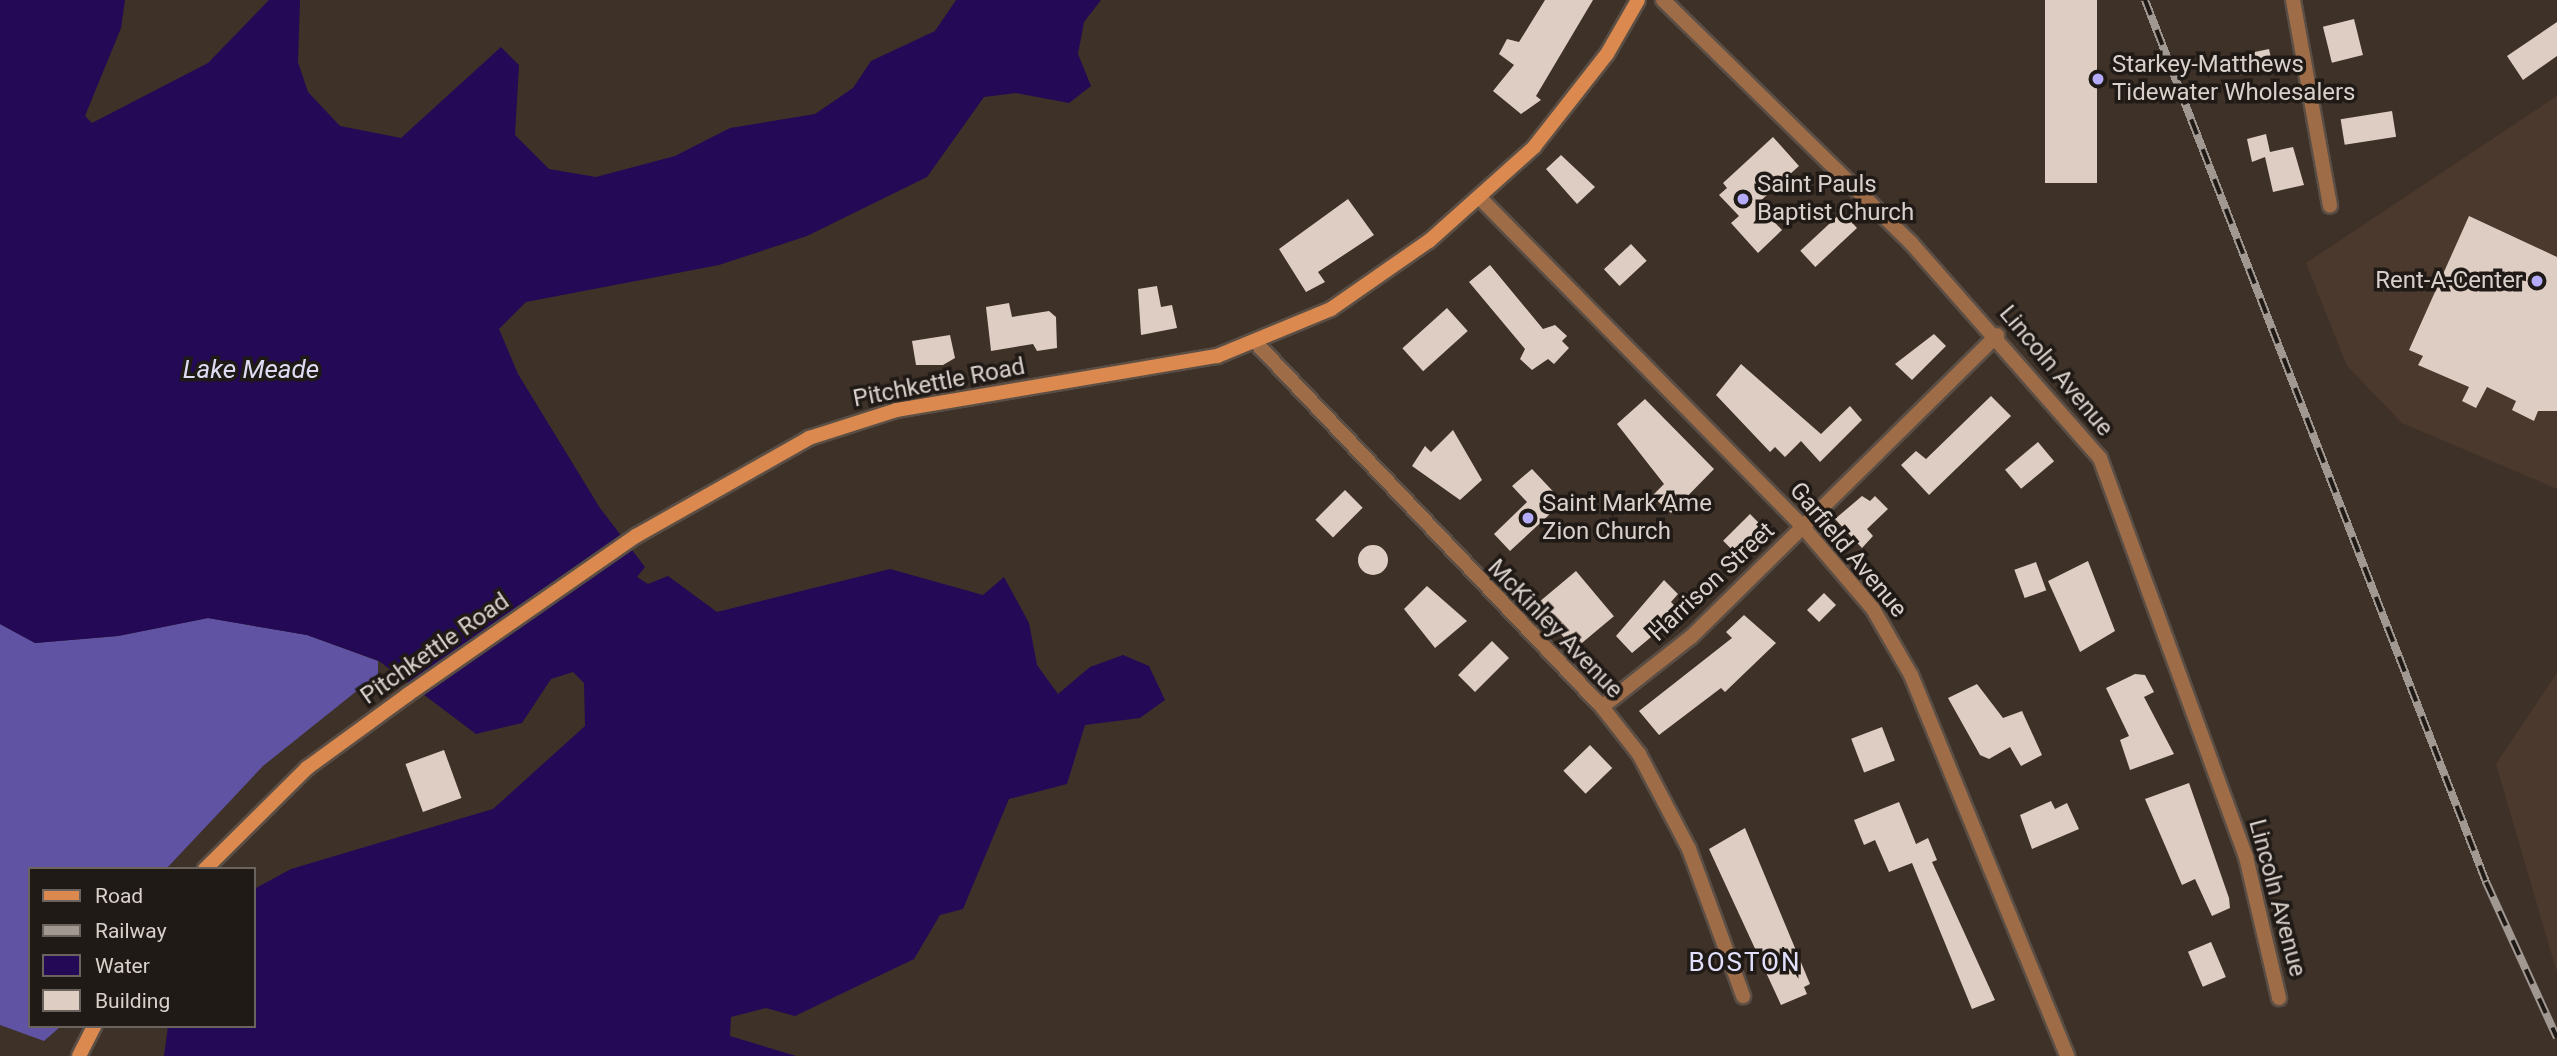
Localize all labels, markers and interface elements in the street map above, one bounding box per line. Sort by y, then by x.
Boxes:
place label: Starkey-Matthews Tidewater Wholesalers [2112,51,2355,107]
marker: Starkey-Matthews Tidewater Wholesalers [2090,71,2106,87]
place label: Saint Pauls Baptist Church [1757,171,1914,227]
marker: Saint Pauls Baptist Church [1735,191,1751,207]
place label: Rent-A-Center [2375,267,2523,295]
marker: Rent-A-Center [2529,273,2545,289]
street label: Lincoln Avenue [1993,300,2119,442]
street label: Pitchkettle Road [851,352,1027,414]
water label: Lake Meade [183,354,319,386]
street label: Garfield Avenue [1783,477,1913,623]
place label: Saint Mark Ame Zion Church [1542,490,1712,546]
marker: Saint Mark Ame Zion Church [1520,510,1536,526]
street label: Harrison Street [1643,517,1781,647]
street label: McKinley Avenue [1481,554,1629,704]
street label: Pitchkettle Road [355,587,515,711]
street label: Lincoln Avenue [2242,816,2312,980]
legend [28,867,256,1028]
text: Road [95,884,143,908]
text: Railway [95,919,167,943]
district label: BOSTON [1689,947,1801,979]
text: Water [95,954,150,978]
text: Building [95,989,170,1013]

